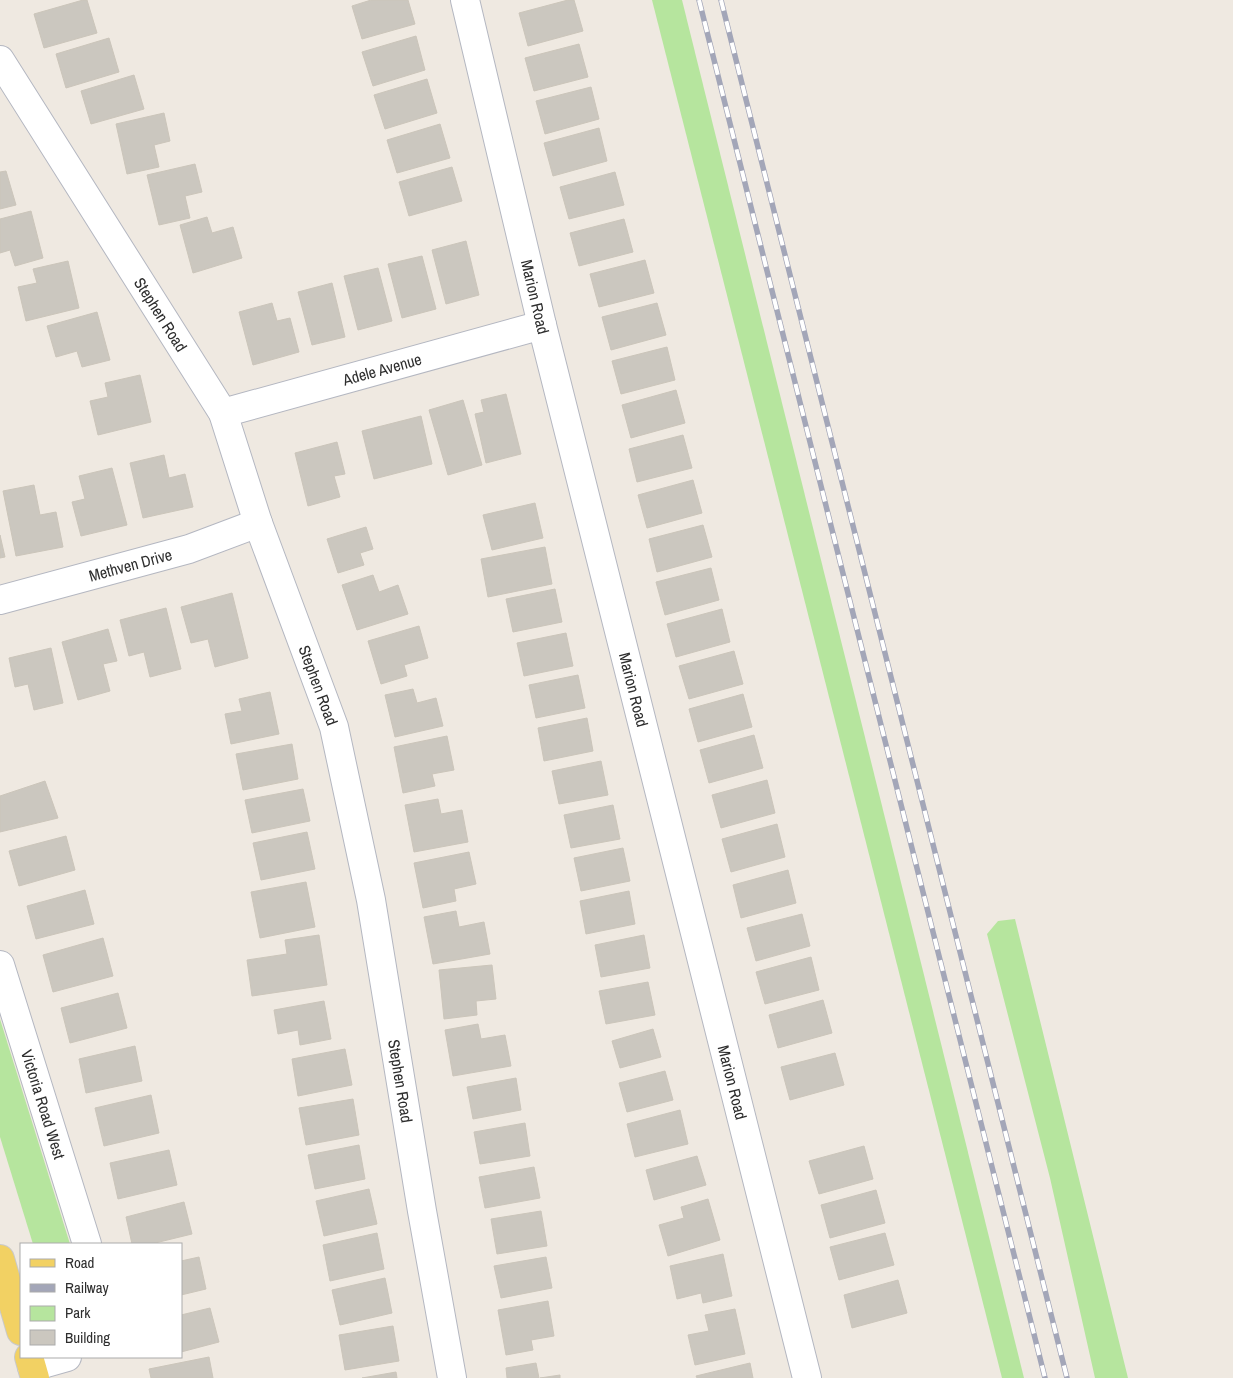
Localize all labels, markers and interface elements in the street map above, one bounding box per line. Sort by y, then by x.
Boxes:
street label: Marion Road [516,257,555,336]
street label: Stephen Road [129,273,192,356]
street label: Adele Avenue [339,348,424,391]
street label: Methven Drive [86,543,174,587]
street label: Stephen Road [293,642,343,728]
street label: Marion Road [614,650,654,729]
street label: Stephen Road [383,1038,418,1124]
street label: Marion Road [713,1043,753,1122]
street label: Victoria Road West [16,1047,71,1162]
legend [20,1243,182,1358]
text: Road [65,1252,94,1273]
text: Railway [65,1277,110,1298]
text: Park [65,1302,91,1323]
text: Building [65,1327,110,1348]

